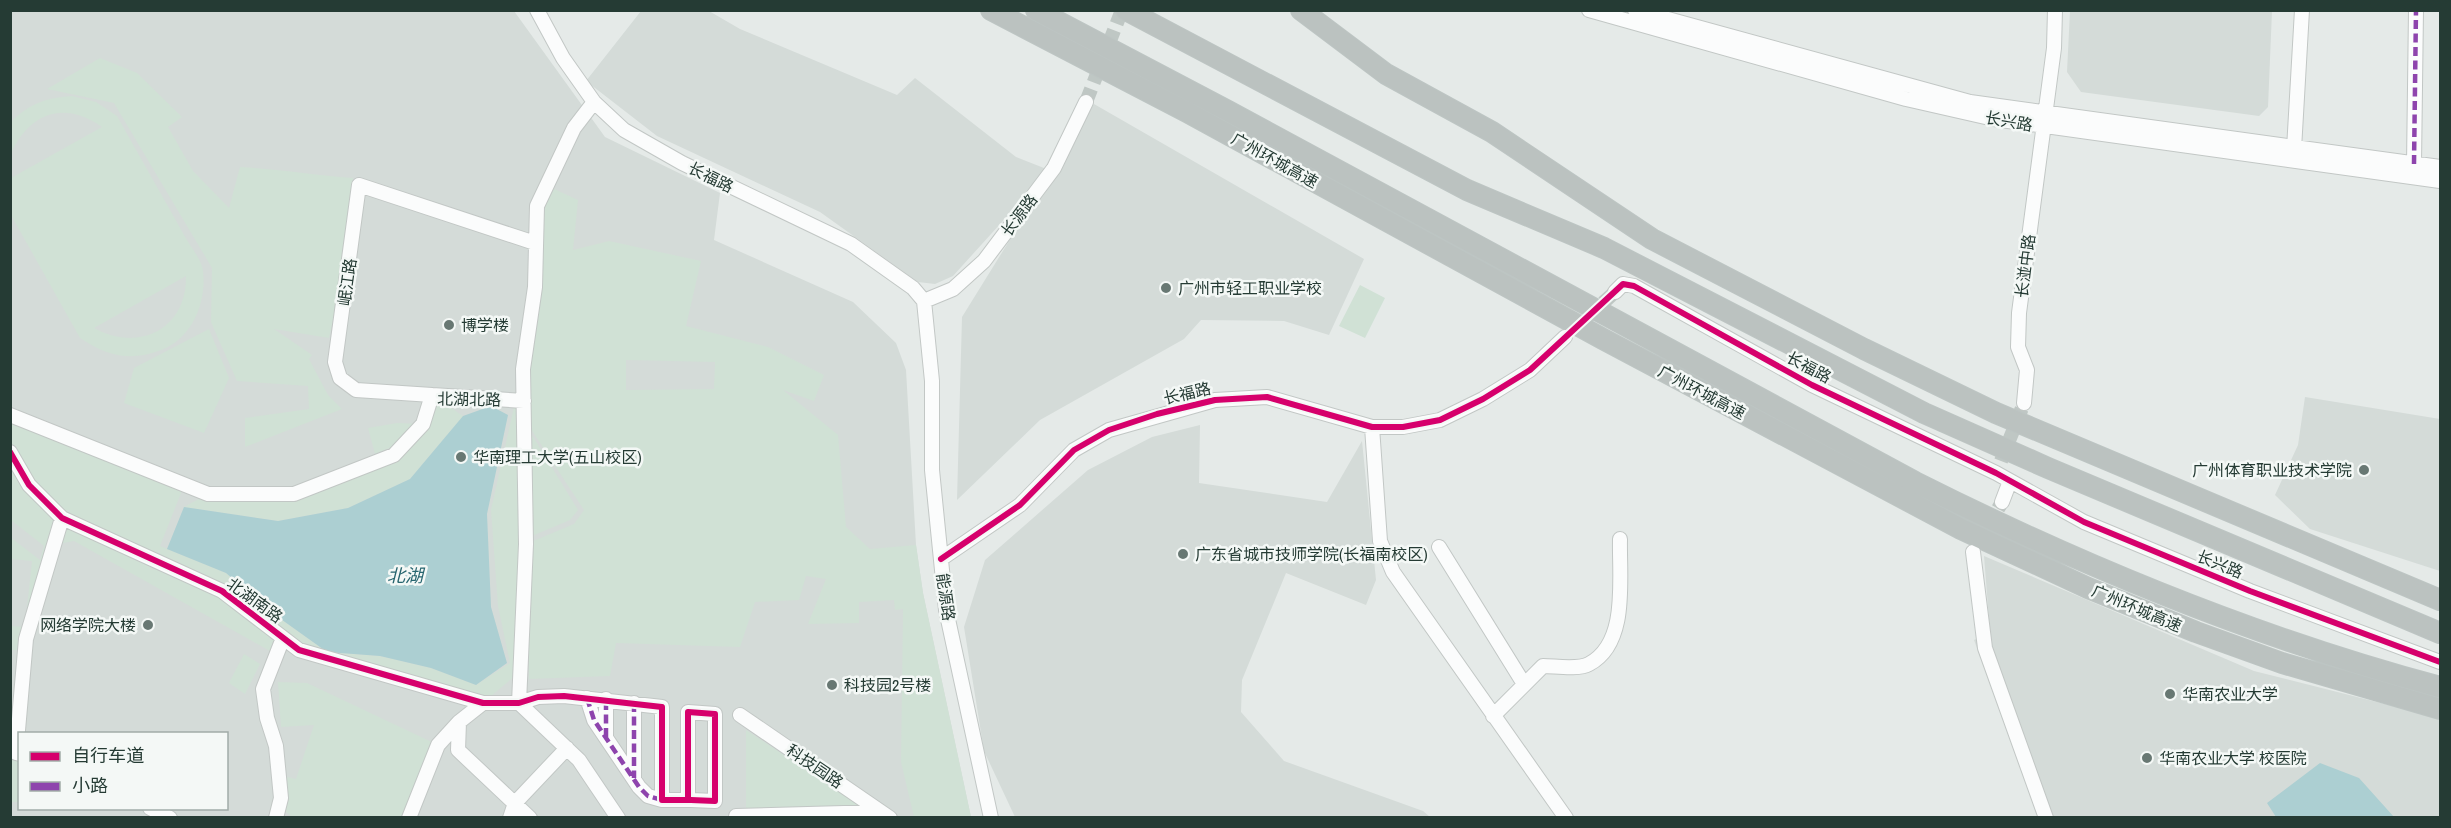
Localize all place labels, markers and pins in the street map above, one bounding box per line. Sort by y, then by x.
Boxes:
place label: 广州市轻工职业学校 [1178,277,1322,299]
marker: 广州市轻工职业学校 [1159,281,1173,295]
place label: 博学楼 [461,314,509,336]
marker: 博学楼 [442,318,456,332]
place label: 华南理工大学(五山校区) [473,446,642,468]
marker: 华南理工大学(五山校区) [454,450,468,464]
place label: 广州体育职业技术学院 [2192,459,2352,481]
marker: 广州体育职业技术学院 [2357,463,2371,477]
place label: 广东省城市技师学院(长福南校区) [1195,543,1428,565]
marker: 广东省城市技师学院(长福南校区) [1176,547,1190,561]
place label: 网络学院大楼 [40,614,136,636]
marker: 网络学院大楼 [141,618,155,632]
place label: 科技园2号楼 [844,674,931,696]
marker: 科技园2号楼 [825,678,839,692]
place label: 华南农业大学 [2182,683,2278,705]
marker: 华南农业大学 [2163,687,2177,701]
place label: 华南农业大学 校医院 [2159,747,2307,769]
marker: 华南农业大学 校医院 [2140,751,2154,765]

